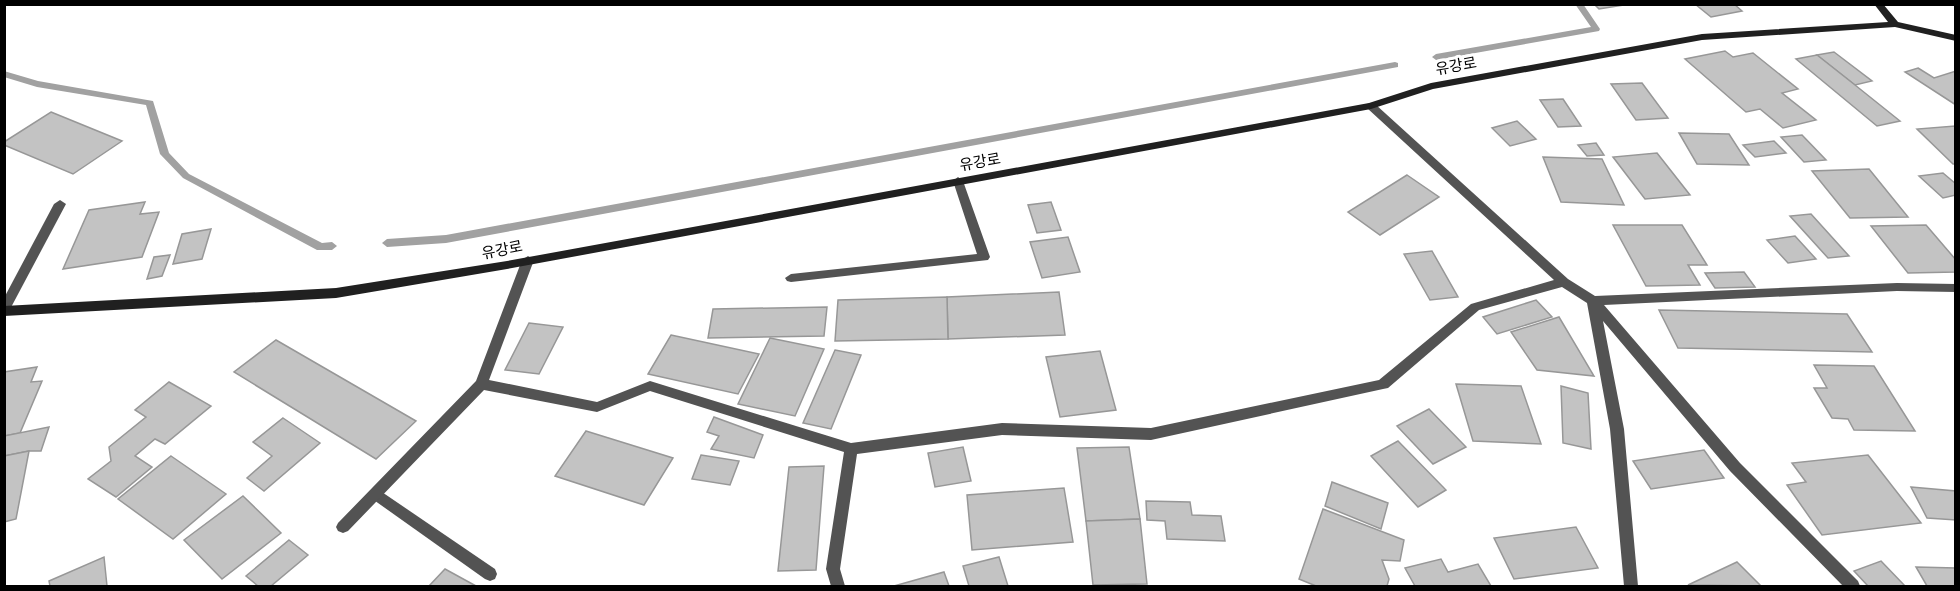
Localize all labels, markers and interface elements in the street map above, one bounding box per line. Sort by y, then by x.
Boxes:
street label: 유강로 [1434,54,1478,78]
street label: 유강로 [958,150,1002,174]
street label: 유강로 [480,237,524,263]

